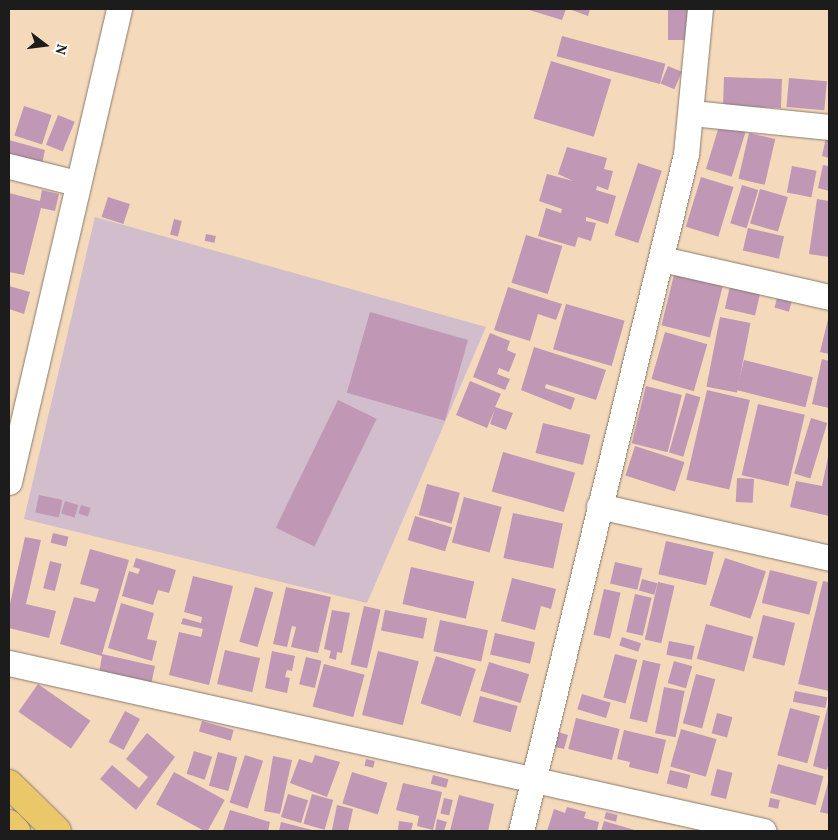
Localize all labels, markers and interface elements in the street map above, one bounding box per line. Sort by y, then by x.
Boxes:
north arrow [20,20,70,70]
text: N [49,42,70,56]

